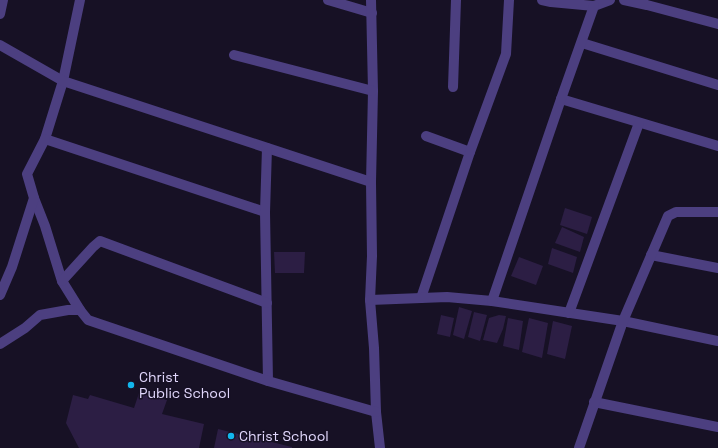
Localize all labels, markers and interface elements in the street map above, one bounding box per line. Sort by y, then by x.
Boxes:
place label: Christ Public School [139,368,230,402]
marker: Christ Public School [126,380,136,390]
place label: Christ School [239,427,329,445]
marker: Christ School [226,431,236,441]

